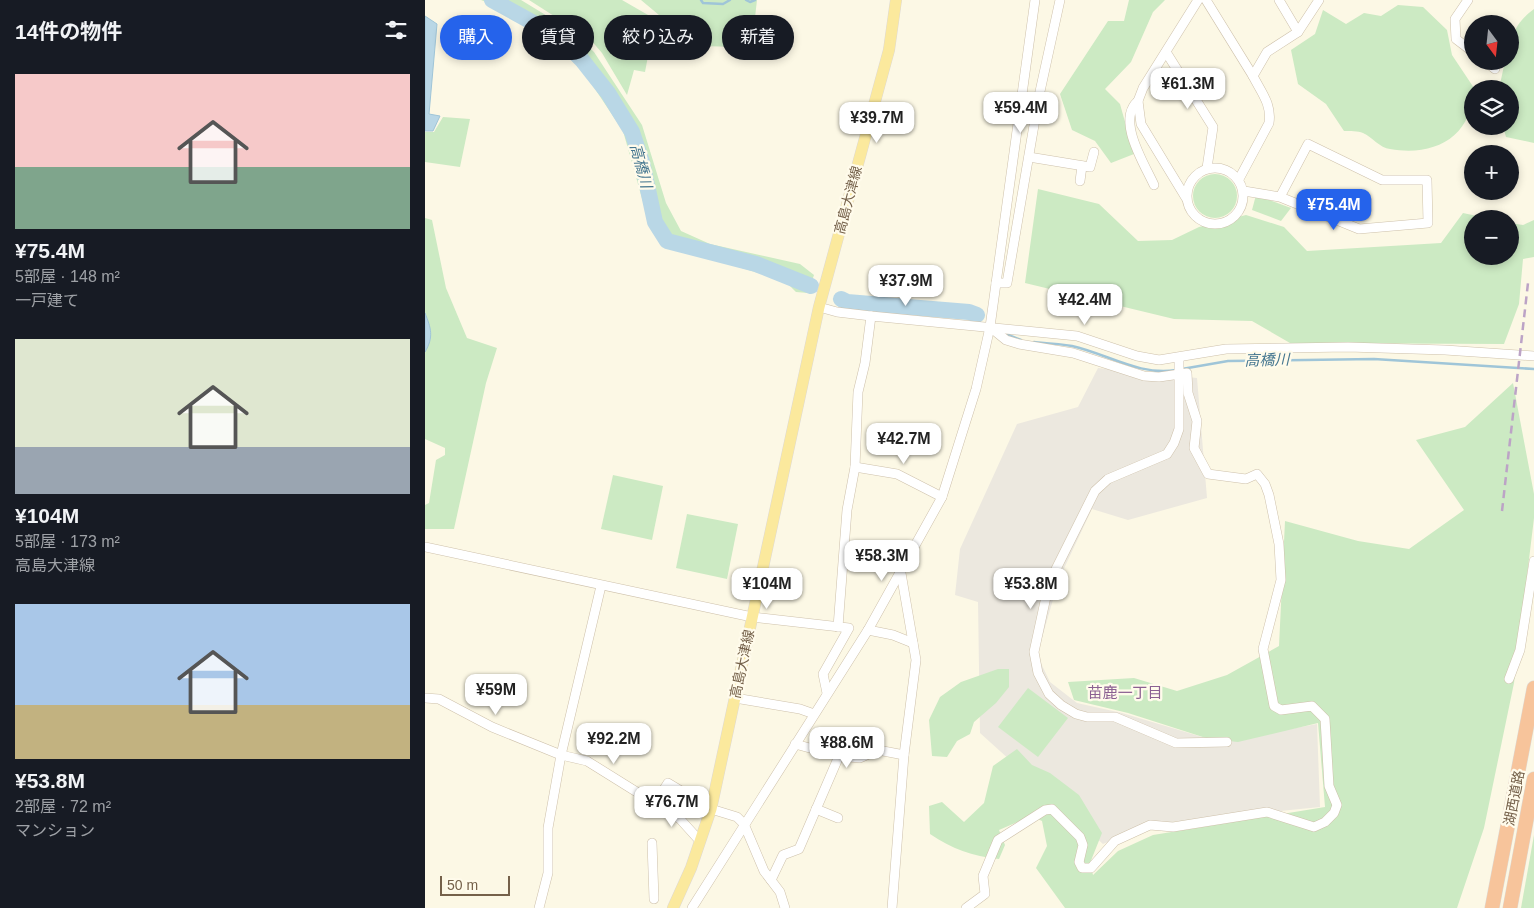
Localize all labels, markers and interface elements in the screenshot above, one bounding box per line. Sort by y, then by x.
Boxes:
chip: 購入 [440,15,512,60]
chip: 賃貸 [522,15,594,60]
chip: 絞り込み [604,15,712,60]
chip: 新着 [722,15,794,60]
north arrow [1464,15,1519,70]
map controls [1464,15,1519,265]
icon: filters [382,16,410,44]
text: 14件の物件 [15,20,122,43]
pin: ¥61.3M [1147,68,1229,110]
text: ¥61.3M [1161,75,1215,92]
button: layers [1464,80,1519,135]
pin: ¥59.4M [980,92,1062,134]
text: ¥59.4M [994,99,1048,116]
pin: ¥39.7M [836,102,918,144]
icon: home [168,107,258,197]
text: ¥39.7M [850,109,904,126]
water label: 高橋川 [627,142,656,192]
button: + [1464,145,1519,200]
street label: 高島大津線 [831,164,865,236]
pin: ¥75.4M [1293,188,1375,231]
text: ¥75.4M [1307,196,1361,213]
button: − [1464,210,1519,265]
text: ¥75.4M [15,239,85,262]
pin: ¥37.9M [865,264,947,307]
text: 5部屋 · 148 m² [15,268,120,285]
text: ¥37.9M [879,272,933,289]
pin: ¥42.4M [1044,284,1126,326]
text: ¥42.4M [1058,291,1112,308]
text: 一戸建て [15,292,79,309]
water label: 高橋川 [1244,351,1292,368]
icon: home [168,372,258,462]
pin: ¥42.7M [863,422,945,465]
text: ¥42.7M [877,430,931,447]
text: ¥104M [15,504,79,527]
text: 5部屋 · 173 m² [15,533,120,550]
pin: ¥58.3M [841,540,923,582]
text: ¥58.3M [855,547,909,564]
text: 高島大津線 [15,557,95,574]
pin: ¥104M [732,568,802,610]
pin: ¥53.8M [990,568,1072,610]
text: ¥104M [743,575,791,592]
text: ¥53.8M [1004,575,1058,592]
street label: 高島大津線 [727,628,757,700]
icon: home [168,637,258,727]
pin: ¥59M [466,674,526,716]
text: ¥59M [476,681,516,698]
district label: 苗鹿一丁目 [1087,684,1163,701]
pin: ¥92.2M [573,722,655,765]
pin: ¥88.6M [806,726,888,769]
text: ¥92.2M [587,730,641,747]
text: ¥88.6M [820,734,874,751]
text: ¥53.8M [15,769,85,792]
street label: 湖西道路 [1501,769,1527,827]
pin: ¥76.7M [631,786,713,828]
text: ¥76.7M [645,793,699,810]
text: 2部屋 · 72 m² [15,798,111,815]
text: マンション [15,822,95,839]
scale bar [440,873,510,896]
text: 50 m [447,877,478,893]

